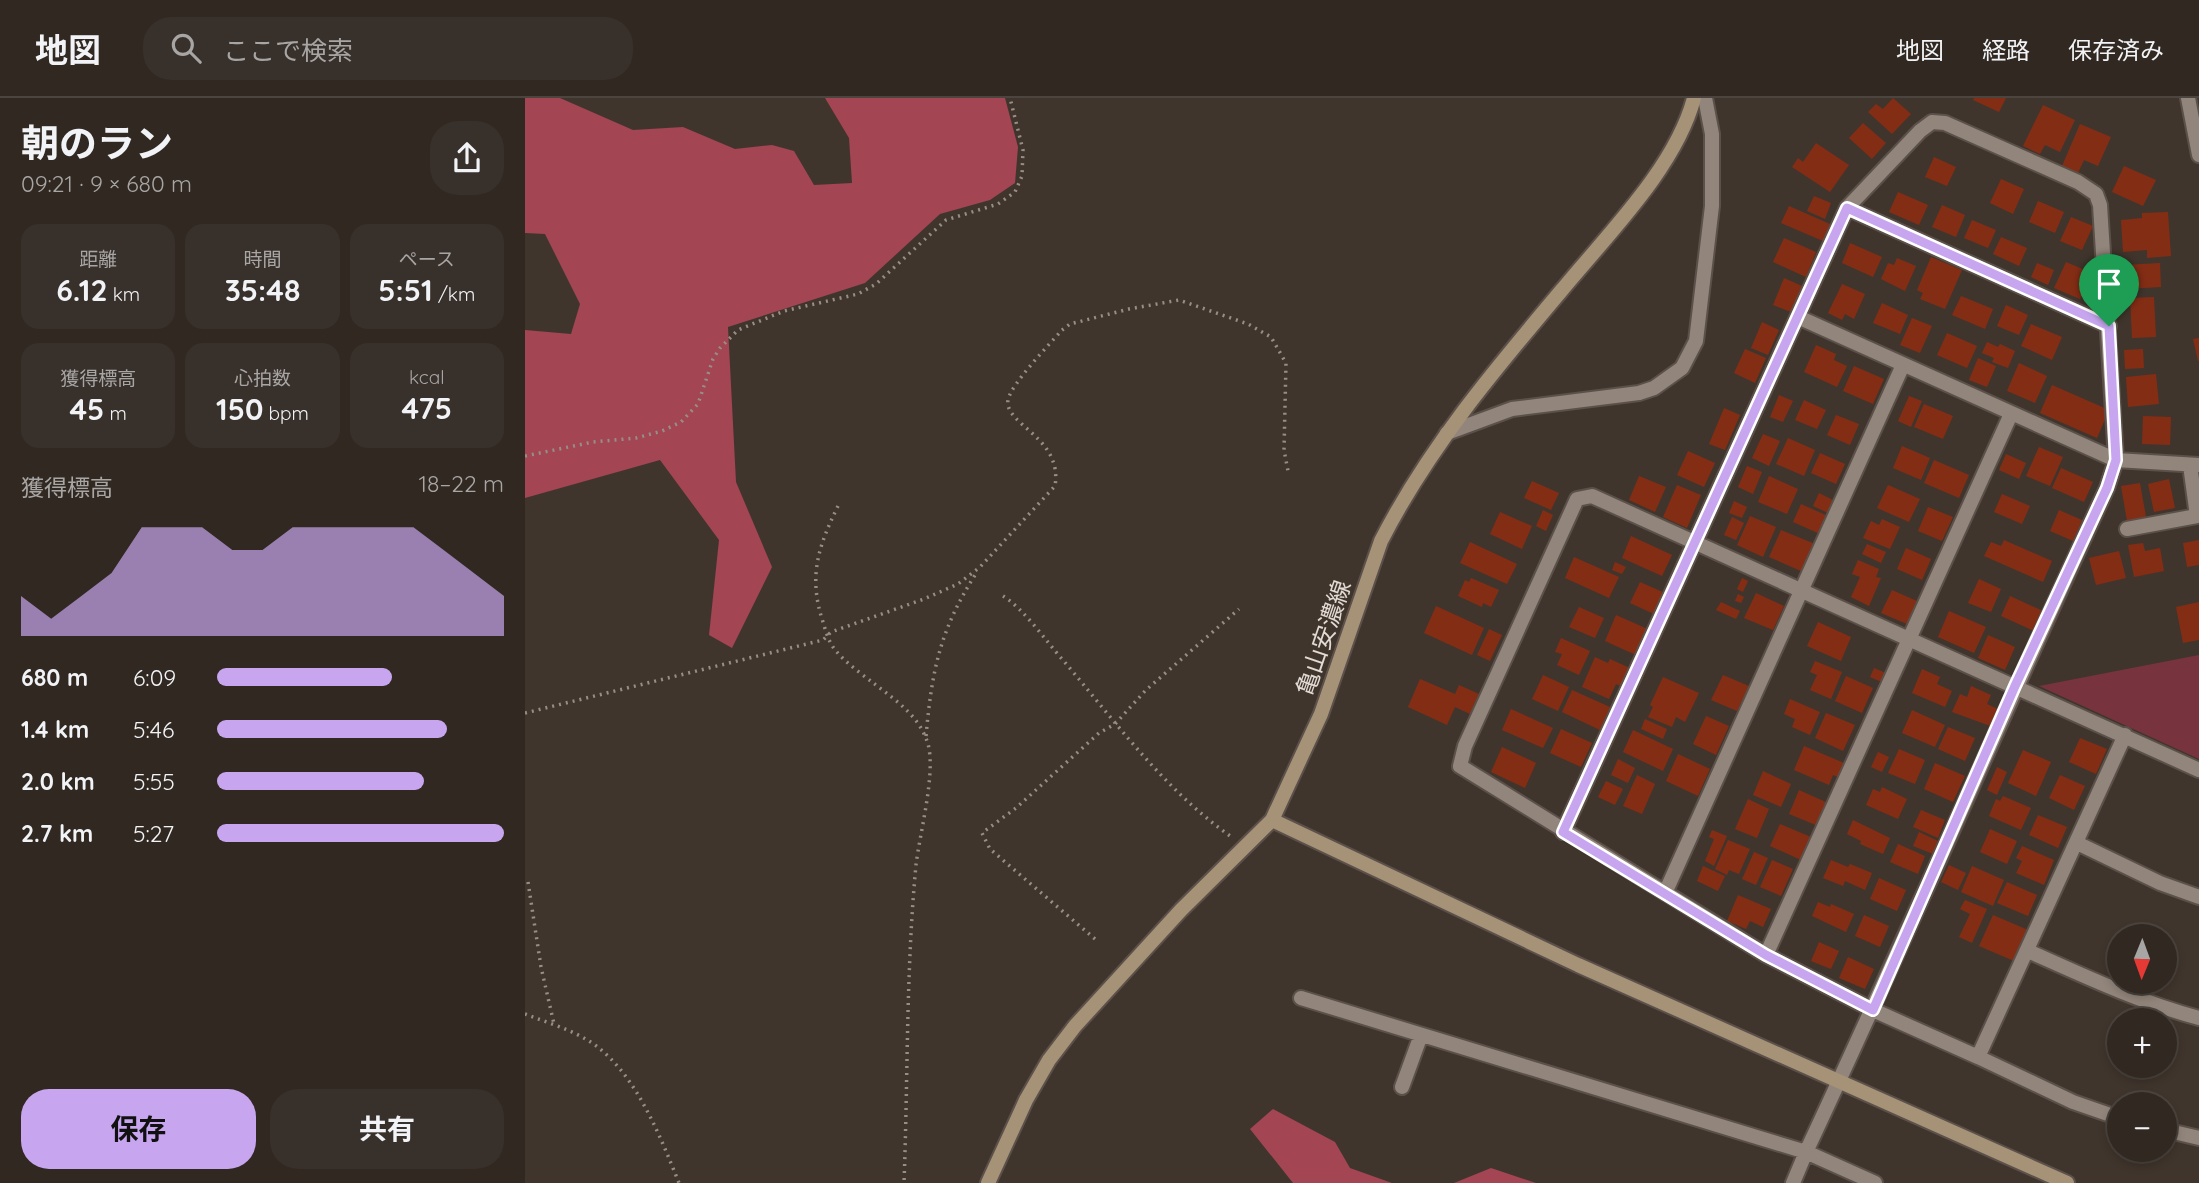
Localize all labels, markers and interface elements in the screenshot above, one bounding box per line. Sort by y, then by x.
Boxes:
search box [143,17,633,80]
text: 地図 [35,29,101,70]
icon: search [167,29,205,67]
text: ここで検索 [223,34,353,67]
text: 地図 [1896,35,1944,65]
text: 経路 [1982,35,2030,65]
text: 保存済み [2068,35,2164,65]
text: 朝のラン [21,119,173,167]
button: share [430,121,504,195]
text: 09:21 · 9 × 680 m [21,169,192,198]
text: 距離 [79,247,117,271]
text: 時間 [243,247,282,271]
text: ペース [399,247,455,271]
pin [2079,254,2139,326]
icon: arrive [2090,265,2128,303]
text: 6.12 [56,271,107,309]
text: 35:48 [225,271,300,309]
text: 5:51 [378,271,433,309]
text: km [107,282,140,306]
text: /km [433,282,475,306]
text: kcal [409,365,445,389]
text: 獲得標高 [60,366,136,390]
text: 心拍数 [234,366,291,390]
text: 475 [402,389,452,427]
text: 45 [69,390,104,428]
text: 150 [216,390,263,428]
text: m [104,401,127,425]
text: bpm [263,401,309,425]
text: 18–22 m [419,469,504,498]
text: 獲得標高 [21,473,113,502]
street label: 亀山安濃線 [1289,576,1357,699]
text: 680 m [21,663,88,692]
text: 6:09 [133,663,176,692]
text: 1.4 km [21,715,89,744]
text: 5:46 [133,715,174,744]
text: 2.0 km [21,767,95,796]
text: 5:55 [133,767,175,796]
text: 2.7 km [21,819,93,848]
text: 5:27 [133,819,174,848]
north arrow [2107,924,2177,994]
map controls [2107,924,2177,1162]
button: + [2107,1008,2177,1078]
button: 保存 [21,1089,256,1169]
button: 共有 [270,1089,504,1169]
button: − [2107,1092,2177,1162]

